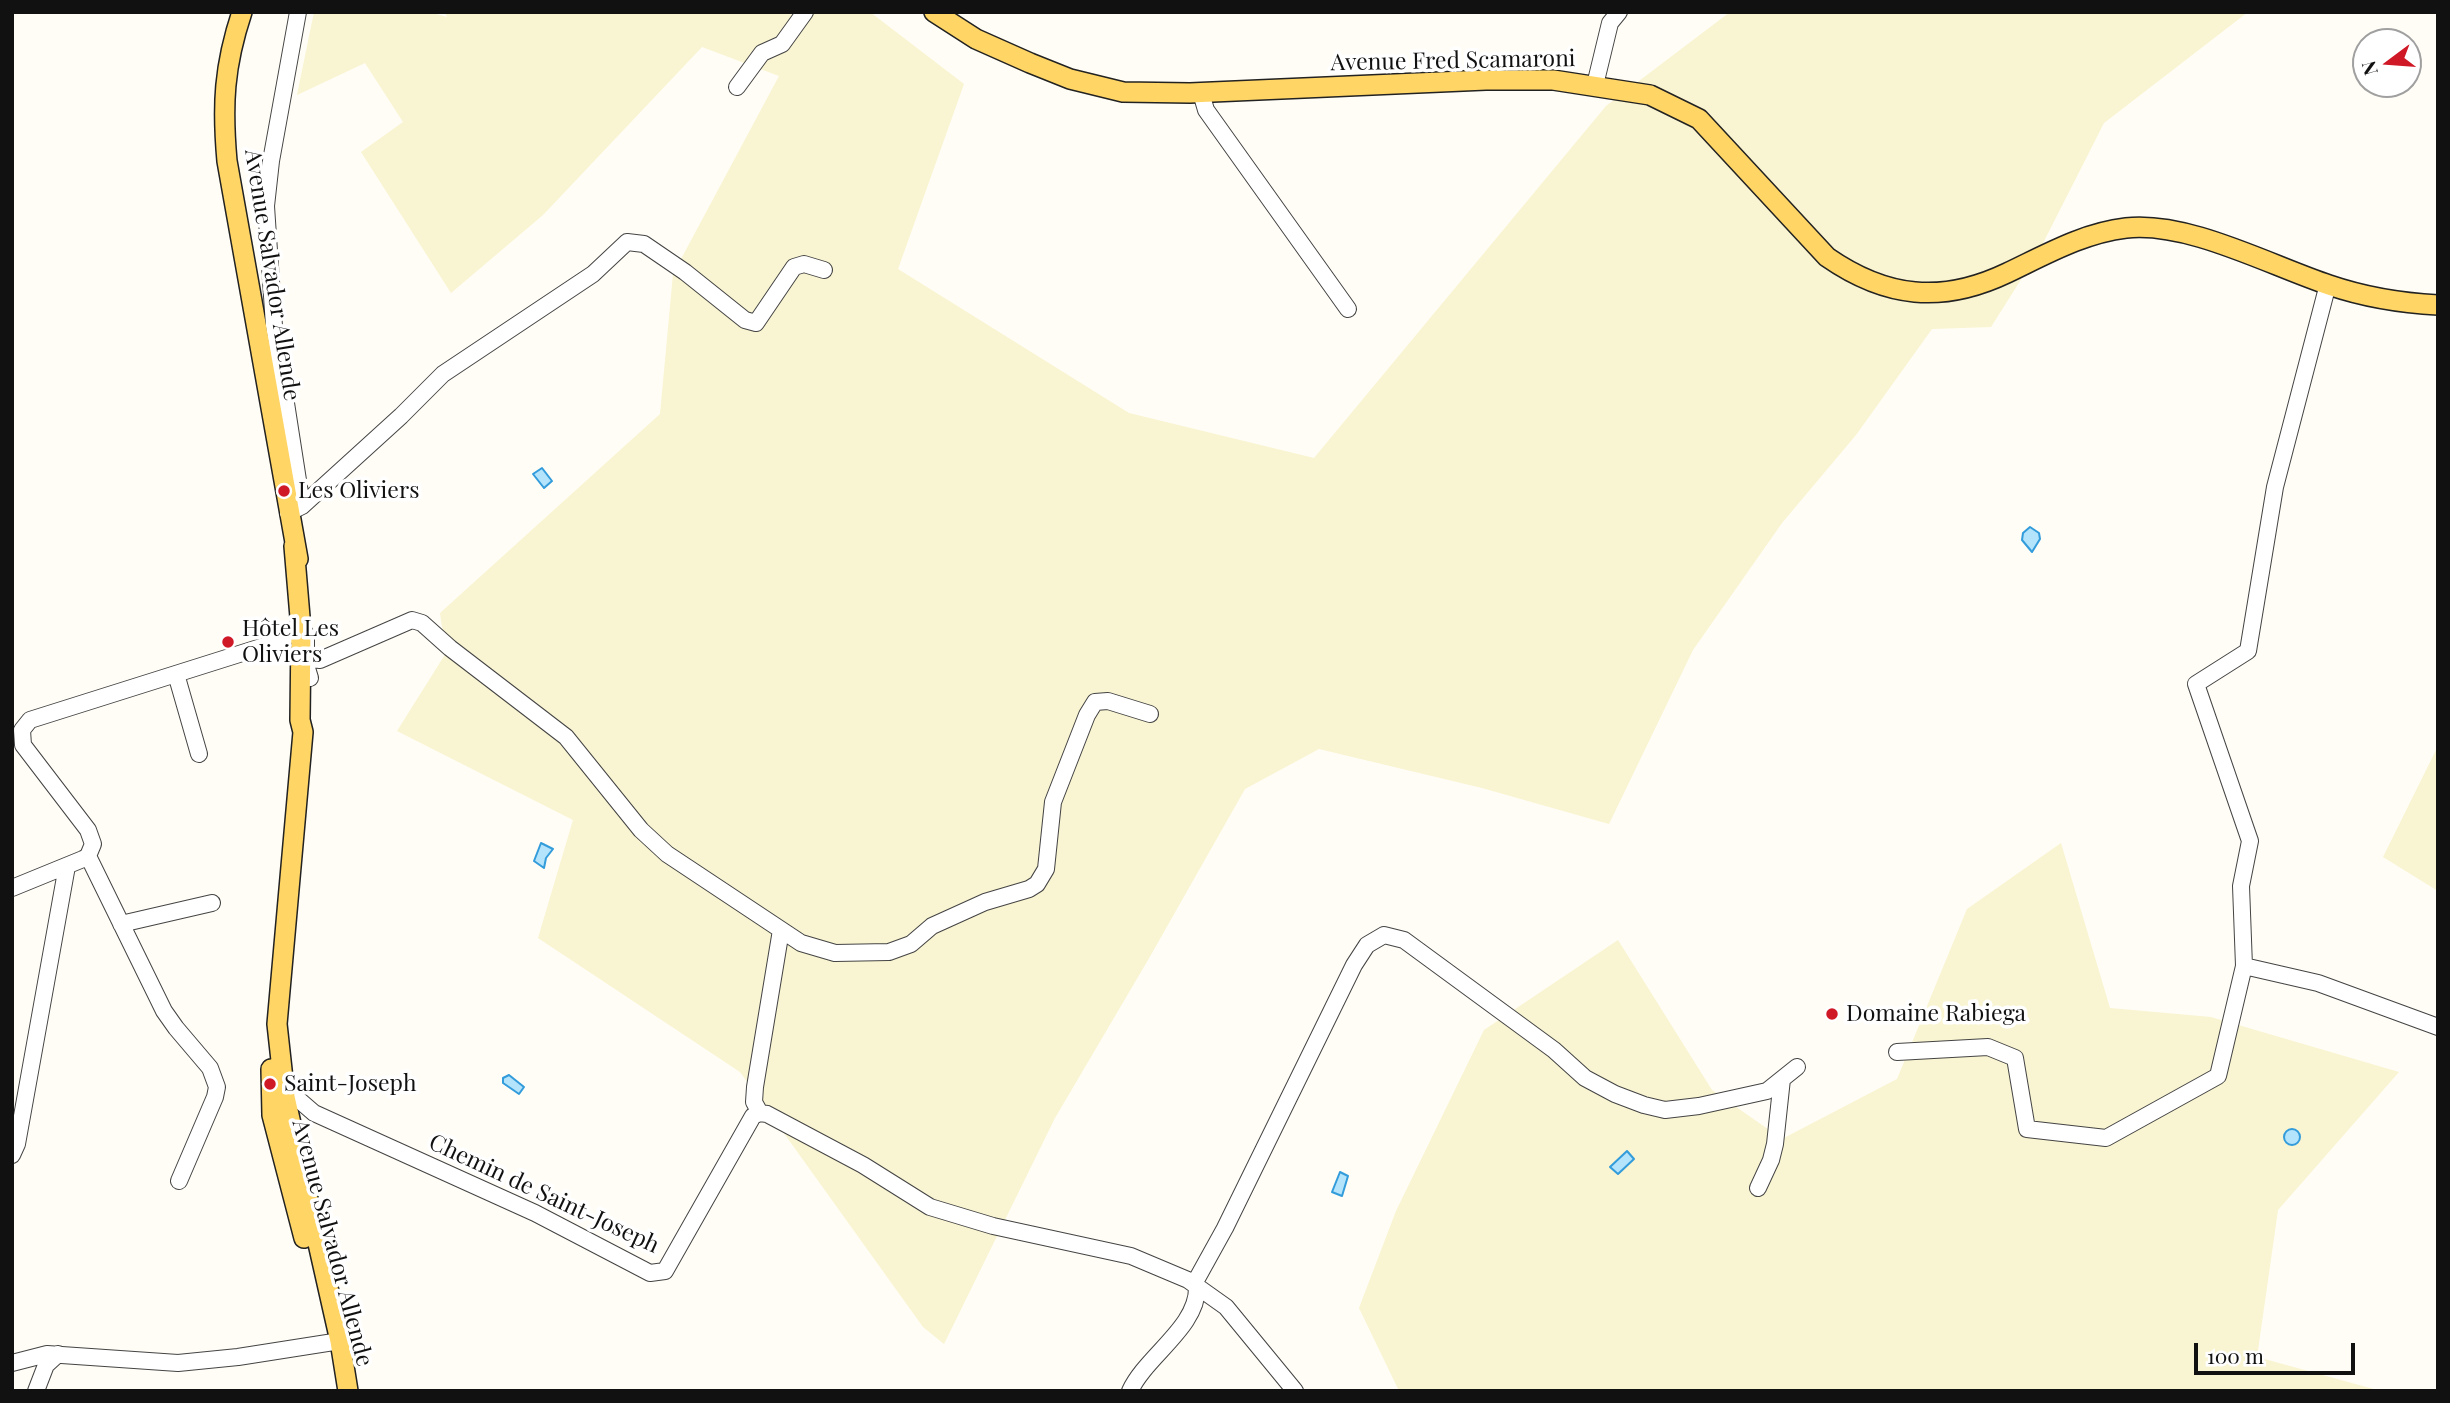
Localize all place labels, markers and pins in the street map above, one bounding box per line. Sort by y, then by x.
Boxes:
place label: Les Oliviers [298,477,419,505]
marker: Les Oliviers [276,483,292,499]
place label: Hôtel Les Oliviers [242,615,339,669]
marker: Hôtel Les Oliviers [220,634,236,650]
place label: Domaine Rabiega [1846,1000,2026,1028]
marker: Domaine Rabiega [1824,1006,1840,1022]
place label: Saint-Joseph [284,1070,416,1098]
marker: Saint-Joseph [262,1076,278,1092]

